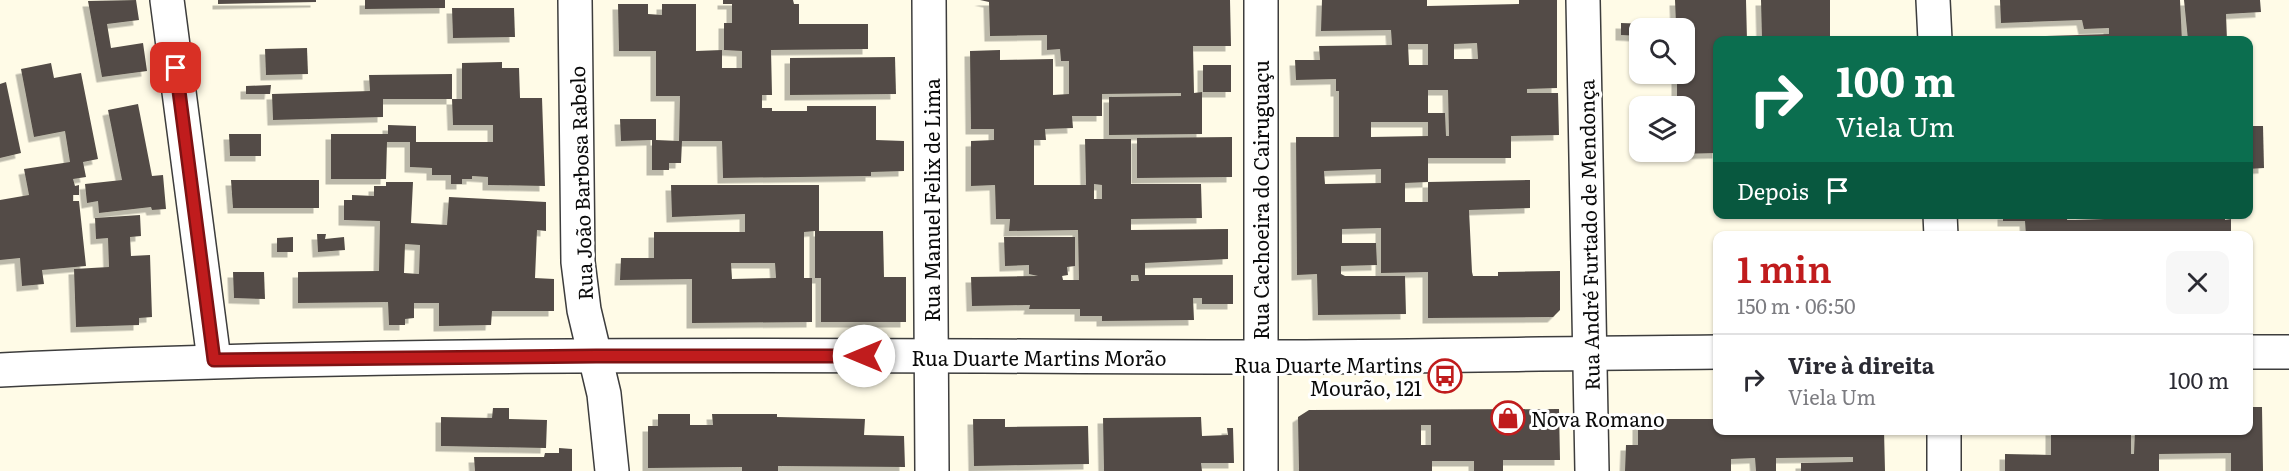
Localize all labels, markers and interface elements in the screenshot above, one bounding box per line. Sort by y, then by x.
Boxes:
map controls [1629,18,1695,162]
button: search [1629,18,1695,84]
pin [150,42,201,93]
text: 100 m [1836,48,1955,110]
icon: arrive [159,51,192,84]
street label: Rua Cachoeira do Cairuguaçu [1245,60,1275,340]
icon: right [1737,60,1815,138]
street label: Rua João Barbosa Rabelo [561,65,599,301]
street label: Rua Manuel Felix de Lima [916,78,946,322]
street label: Rua André Furtado de Mendonça [1570,79,1606,391]
button: layers [1629,96,1695,162]
text: Viela Um [1836,105,1955,145]
text: Depois [1737,174,1809,207]
icon: arrive [1821,174,1854,207]
text: 1 min [1737,241,1832,294]
button: close [2166,251,2229,314]
text: 150 m · 06:50 [1737,290,1856,320]
position arrow [832,324,896,388]
street label: Rua Duarte Martins Morão [912,342,1166,372]
text: Vire à direita [1788,348,1935,381]
place label: Rua Duarte Martins Mourão, 121 [1234,349,1422,402]
bus stop icon: Rua Duarte Martins Mourão, 121 [1427,358,1463,394]
icon: right [1737,363,1770,396]
text: 100 m [2169,363,2229,396]
text: Viela Um [1788,381,1876,411]
shop icon: Nova Romano [1490,400,1526,436]
place label: Nova Romano [1531,403,1665,433]

